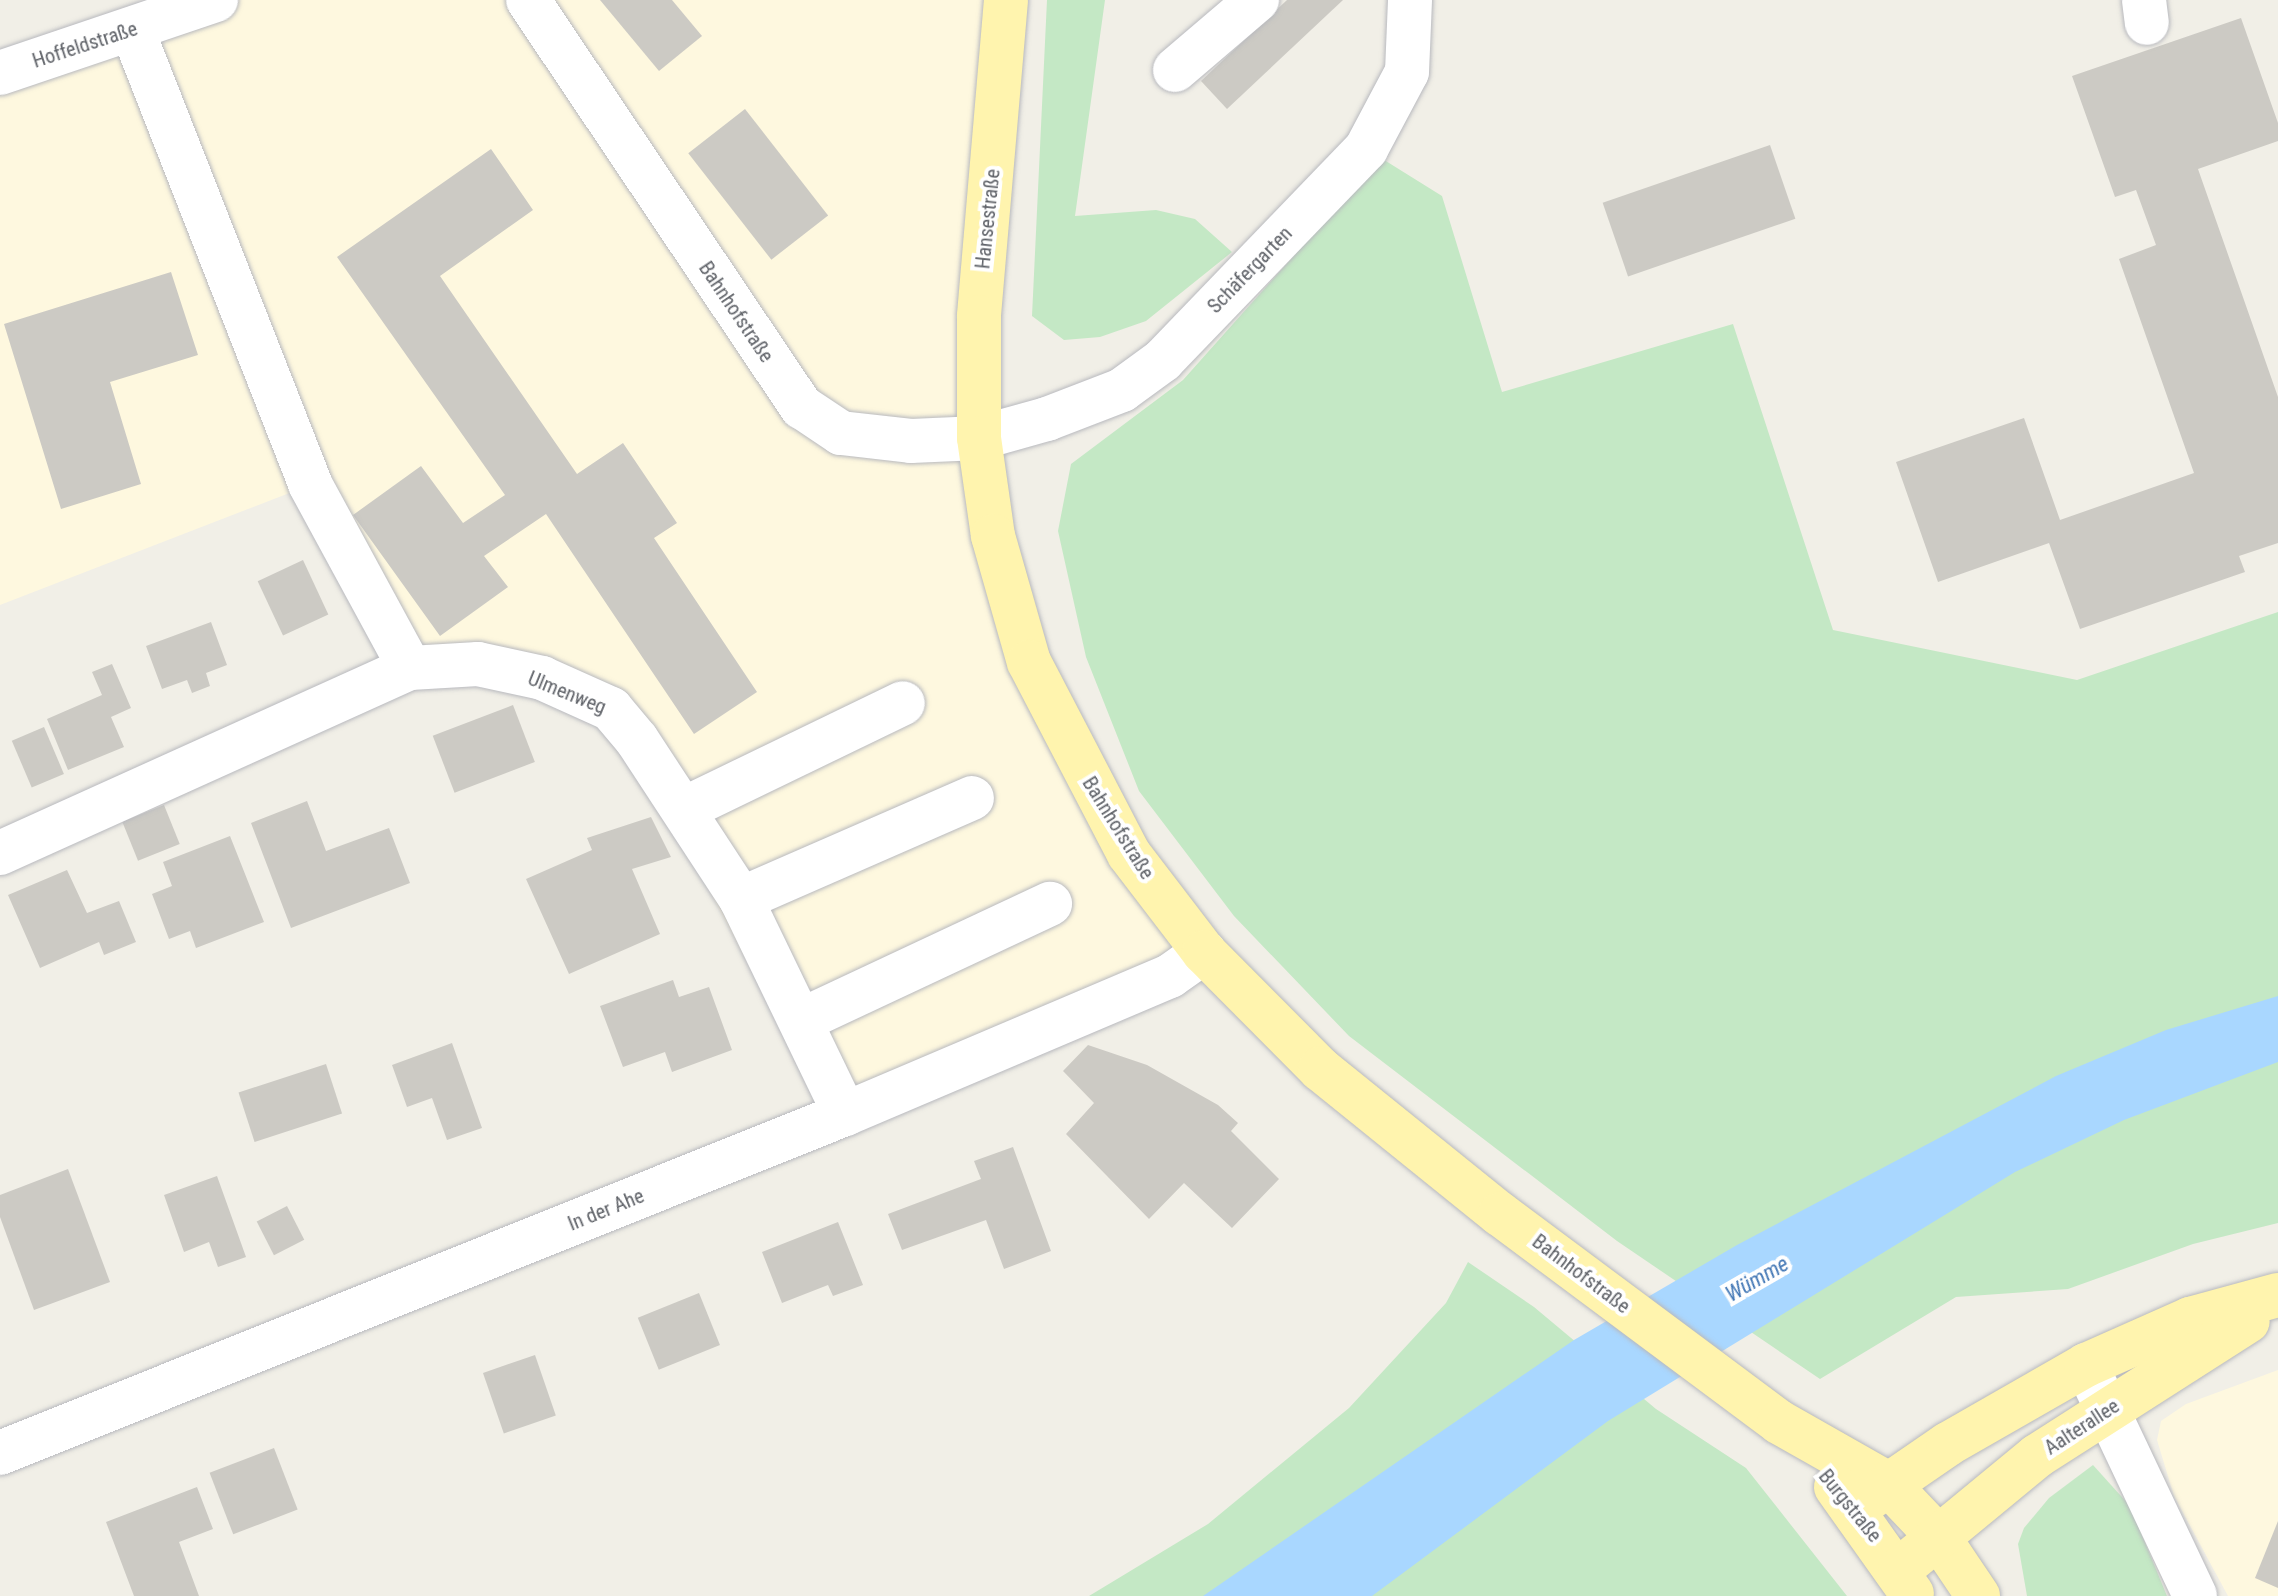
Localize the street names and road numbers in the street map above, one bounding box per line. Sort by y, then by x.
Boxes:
street label: Hoffeldstraße [30,17,140,73]
street label: Hansestraße [971,168,1005,270]
street label: Schäfergarten [1203,222,1297,318]
street label: Bahnhofstraße [694,257,778,367]
street label: Ulmenweg [524,666,610,720]
street label: Bahnhofstraße [1077,772,1159,884]
street label: In der Ahe [564,1184,648,1236]
street label: Bahnhofstraße [1527,1230,1635,1318]
street label: Aalterallee [2040,1394,2124,1460]
street label: Burgstraße [1813,1465,1887,1547]

